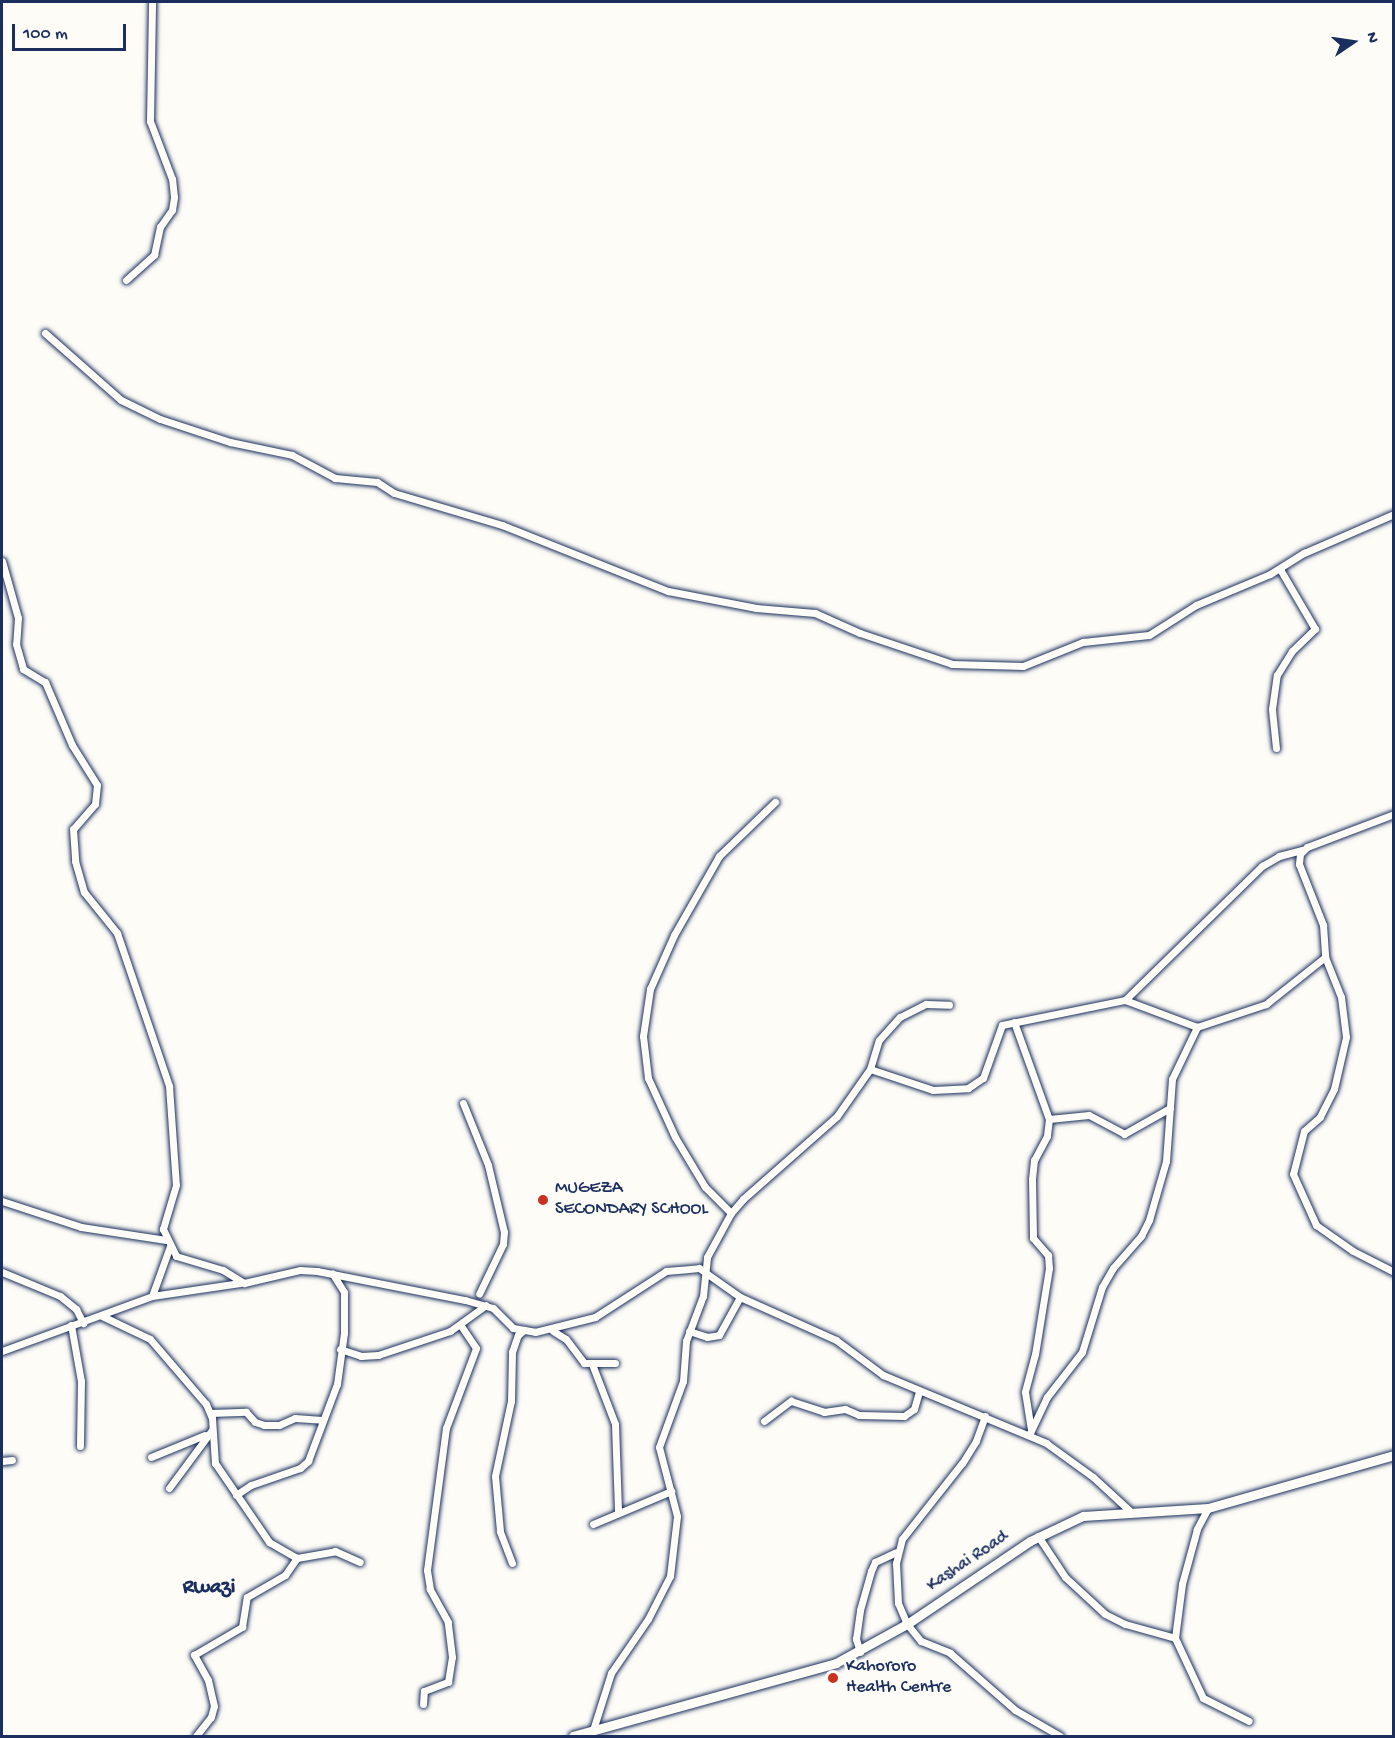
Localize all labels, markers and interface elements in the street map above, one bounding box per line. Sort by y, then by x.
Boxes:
scale bar [15,12,129,50]
north arrow [1323,12,1383,72]
text: 100 m [23,24,68,45]
text: N [1361,31,1381,45]
place label: MUGEZA SECONDARY SCHOOL [555,1179,708,1222]
marker: MUGEZA SECONDARY SCHOOL [536,1193,550,1207]
street label: Kashai Road [923,1527,1013,1597]
district label: Rwazi [183,1576,235,1602]
place label: Kahororo Health Centre [846,1657,951,1700]
marker: Kahororo Health Centre [824,1669,842,1687]

